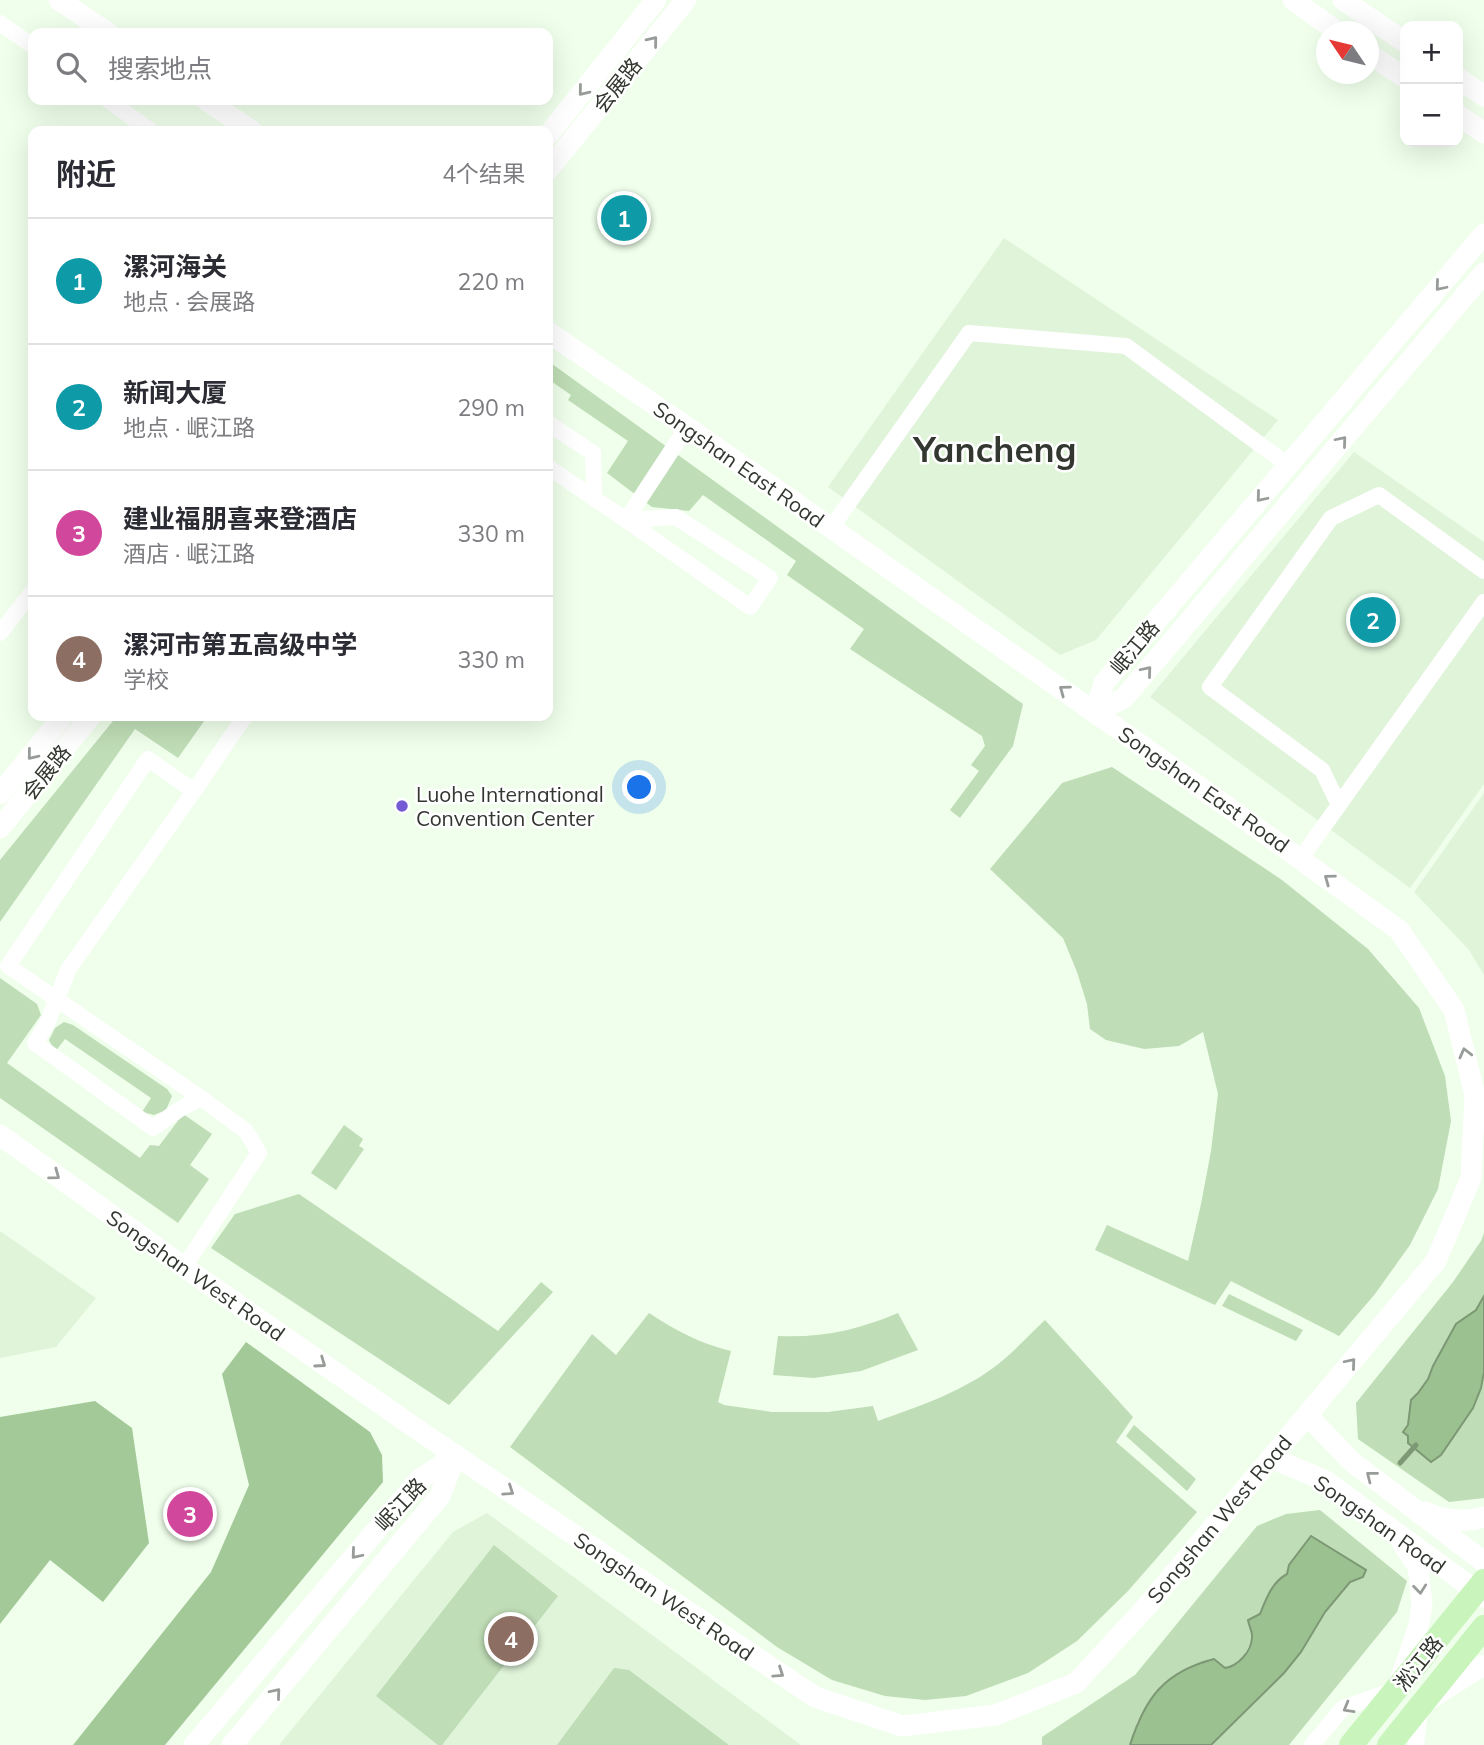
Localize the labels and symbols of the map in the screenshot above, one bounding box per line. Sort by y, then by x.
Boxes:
north arrow [1316,21,1379,84]
one-way arrow [645,36,657,49]
street label: 会展路 [587,52,647,118]
one-way arrow [578,84,591,96]
pin: 1 [601,192,647,244]
one-way arrow [1436,277,1448,290]
street label: Songshan East Road [649,395,829,533]
district label: Yancheng [913,427,1076,471]
one-way arrow [1333,437,1346,449]
one-way arrow [1257,489,1270,501]
pin: 2 [1350,594,1396,646]
street label: 岷江路 [1104,615,1164,679]
one-way arrow [1139,666,1151,679]
one-way arrow [1059,686,1072,699]
street label: Songshan East Road [1114,720,1294,858]
street label: 会展路 [16,739,76,805]
one-way arrow [27,747,40,759]
your location [622,770,656,804]
place label: Luohe International Convention Center [416,781,604,831]
marker: Luohe International Convention Center [394,798,410,814]
one-way arrow [1324,875,1337,887]
one-way arrow [1459,1047,1473,1059]
one-way arrow [48,1167,60,1179]
street label: Songshan West Road [102,1204,290,1346]
one-way arrow [313,1355,326,1367]
one-way arrow [1342,1358,1355,1370]
street label: Songshan West Road [1141,1430,1297,1608]
street label: Songshan Road [1309,1469,1451,1579]
street label: 岷江路 [369,1472,431,1536]
one-way arrow [1366,1472,1379,1485]
one-way arrow [501,1483,514,1496]
pin: 3 [167,1488,213,1540]
street label: Songshan West Road [569,1526,759,1666]
one-way arrow [352,1546,364,1559]
one-way arrow [1413,1584,1428,1595]
pin: 4 [488,1613,534,1665]
street label: 淞江路 [1388,1630,1448,1696]
one-way arrow [771,1665,784,1677]
one-way arrow [267,1688,280,1700]
one-way arrow [1342,1700,1355,1713]

